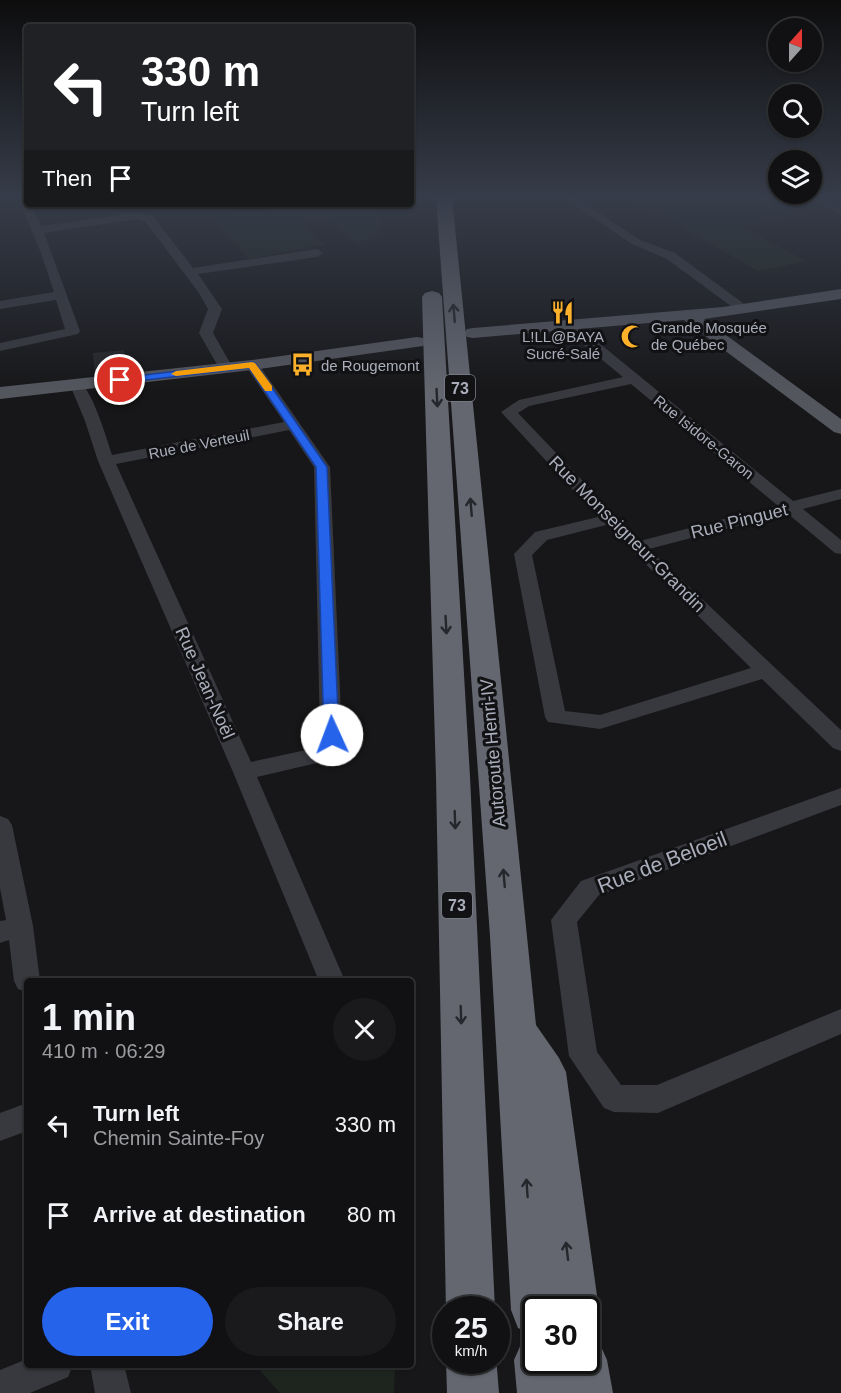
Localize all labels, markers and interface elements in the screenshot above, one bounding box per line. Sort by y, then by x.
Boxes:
north arrow [768,18,822,72]
map controls [768,18,822,204]
icon: left [42,48,120,126]
text: 330 m [141,48,260,95]
button: search [768,84,822,138]
text: Turn left [141,97,239,127]
button: layers [768,150,822,204]
icon: arrive [104,162,137,195]
text: Then [42,166,92,191]
restaurant icon: L!LL@BAYA Sucré-Salé [550,299,576,325]
one-way arrow [448,304,459,324]
place label: Grande Mosquée de Québec [651,319,767,353]
mosque icon: Grande Mosquée de Québec [620,323,646,349]
place label: L!LL@BAYA Sucré-Salé [522,328,604,362]
bus stop icon: de Rougemont [290,352,316,378]
pin [94,354,145,405]
place label: de Rougemont [321,357,420,374]
icon: arrive [103,363,136,396]
road number: 73 [445,375,475,401]
one-way arrow [432,387,443,407]
street label: Rue Isidore-Garon [651,392,757,482]
street label: Rue de Verteuil [147,426,251,462]
street label: Rue Monseigneur-Grandin [545,452,709,616]
one-way arrow [465,498,476,518]
street label: Rue Pinguet [689,499,789,543]
one-way arrow [441,615,452,635]
street label: Rue Jean-Noël [171,624,239,742]
street label: Autoroute Henri-IV [477,678,509,828]
position arrow [300,703,364,767]
one-way arrow [449,809,460,829]
street label: Rue de Beloeil [594,827,730,897]
one-way arrow [498,868,509,888]
road number: 73 [442,892,472,918]
text: 1 min [42,997,136,1038]
button: close [333,998,396,1061]
one-way arrow [455,1004,466,1024]
text: 410 m · 06:29 [42,1040,165,1062]
text: Turn left [93,1101,179,1126]
icon: left [42,1109,75,1142]
text: 330 m [335,1112,396,1137]
text: Chemin Sainte-Foy [93,1127,264,1149]
one-way arrow [521,1179,532,1199]
icon: arrive [42,1199,75,1232]
text: Arrive at destination [93,1202,306,1227]
text: 80 m [347,1202,396,1227]
one-way arrow [561,1242,572,1262]
button: Exit [42,1287,213,1356]
button: Share [225,1287,396,1356]
speed limit sign: 30 [522,1296,600,1374]
text: 25 [454,1311,488,1344]
text: km/h [455,1342,487,1359]

